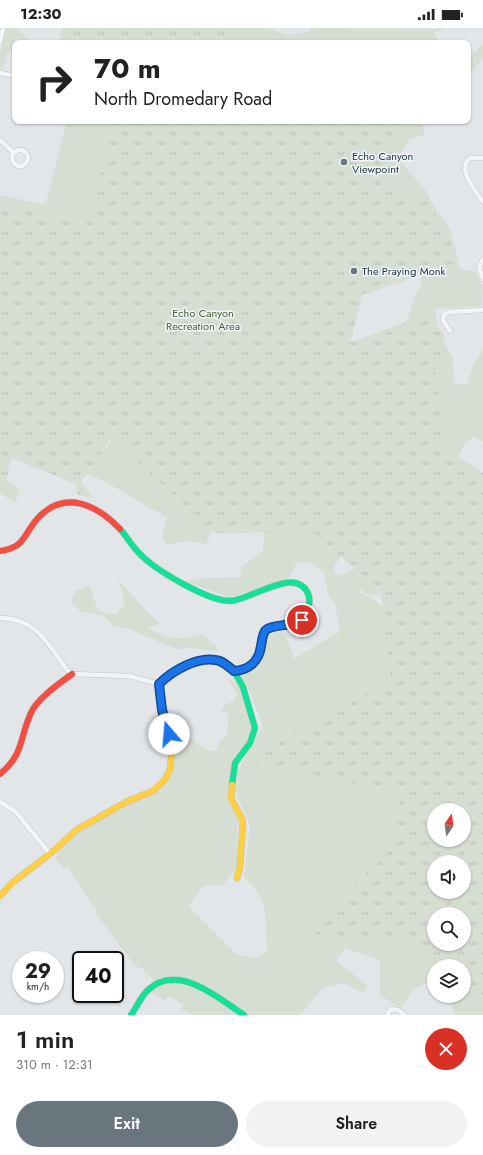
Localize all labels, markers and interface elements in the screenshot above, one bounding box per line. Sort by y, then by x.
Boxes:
text: 12:30 [20,3,62,25]
text: 70 m [94,48,161,89]
icon: right [28,56,80,108]
text: North Dromedary Road [94,86,272,112]
place label: Echo Canyon Viewpoint [352,148,413,177]
marker: Echo Canyon Viewpoint [339,157,349,167]
place label: The Praying Monk [362,263,445,279]
marker: The Praying Monk [349,266,359,276]
park label: Echo Canyon Recreation Area [166,305,240,334]
pin [285,603,319,637]
icon: arrive [291,609,313,631]
position arrow [148,713,190,755]
north arrow [427,803,471,847]
map controls [427,803,471,1003]
button: sound [427,855,471,899]
button: search [427,907,471,951]
speed limit sign: 40 [72,951,124,1003]
text: 29 [25,957,51,986]
button: layers [427,959,471,1003]
text: km/h [27,979,49,994]
text: 1 min [16,1022,74,1057]
button: close [425,1028,467,1070]
text: 310 m · 12:31 [16,1055,93,1074]
button: Exit [16,1101,238,1147]
button: Share [246,1101,467,1147]

